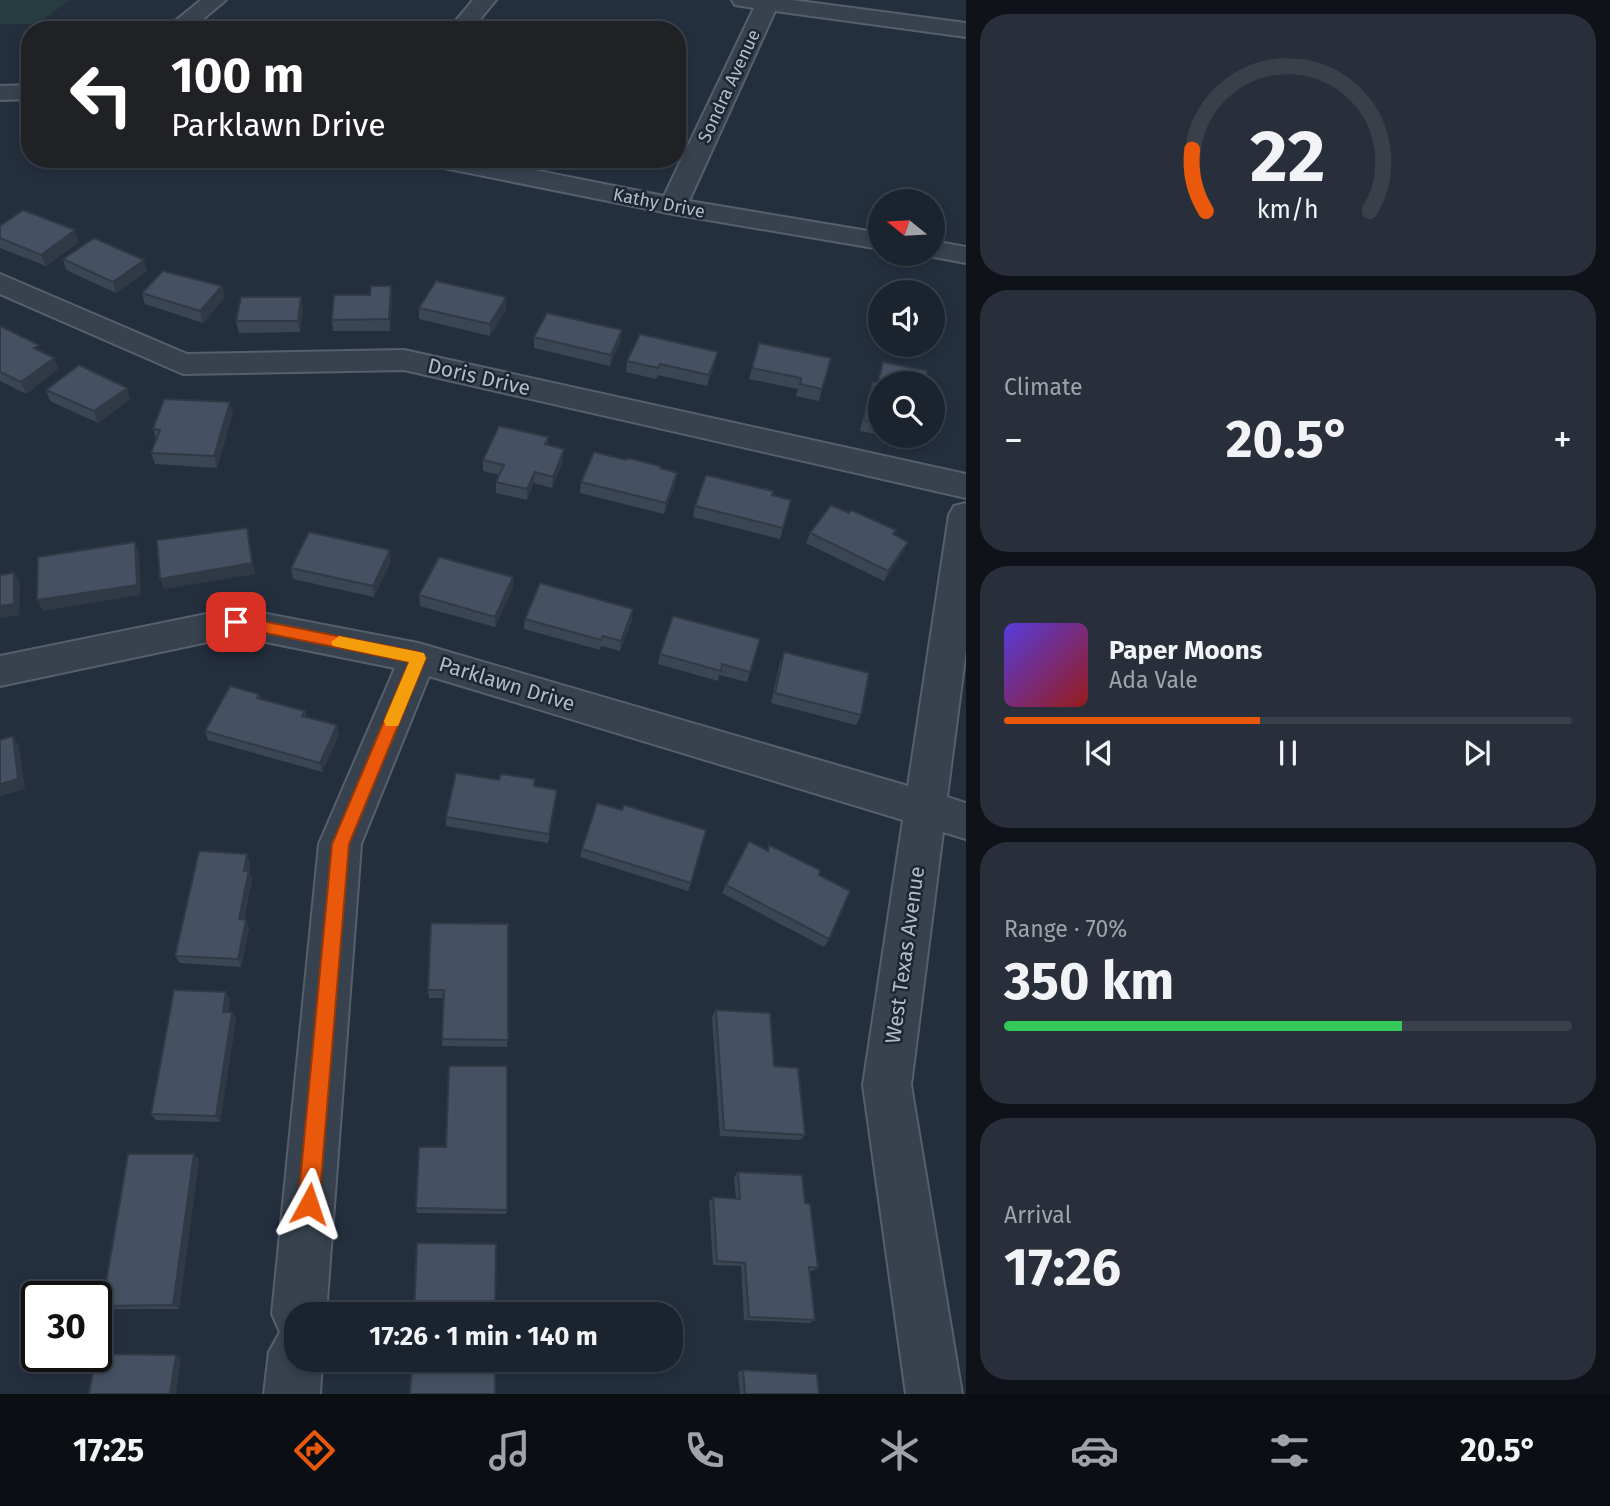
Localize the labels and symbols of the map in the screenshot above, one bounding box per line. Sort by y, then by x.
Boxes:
street label: Sondra Avenue [693,26,765,146]
street label: Kathy Drive [611,183,707,223]
north arrow [868,189,945,266]
street label: Doris Drive [425,353,533,401]
pin [206,592,266,652]
street label: Parklawn Drive [436,651,578,717]
street label: West Texas Avenue [880,865,930,1045]
position arrow [272,1167,346,1241]
speed limit sign: 30 [21,1281,112,1372]

